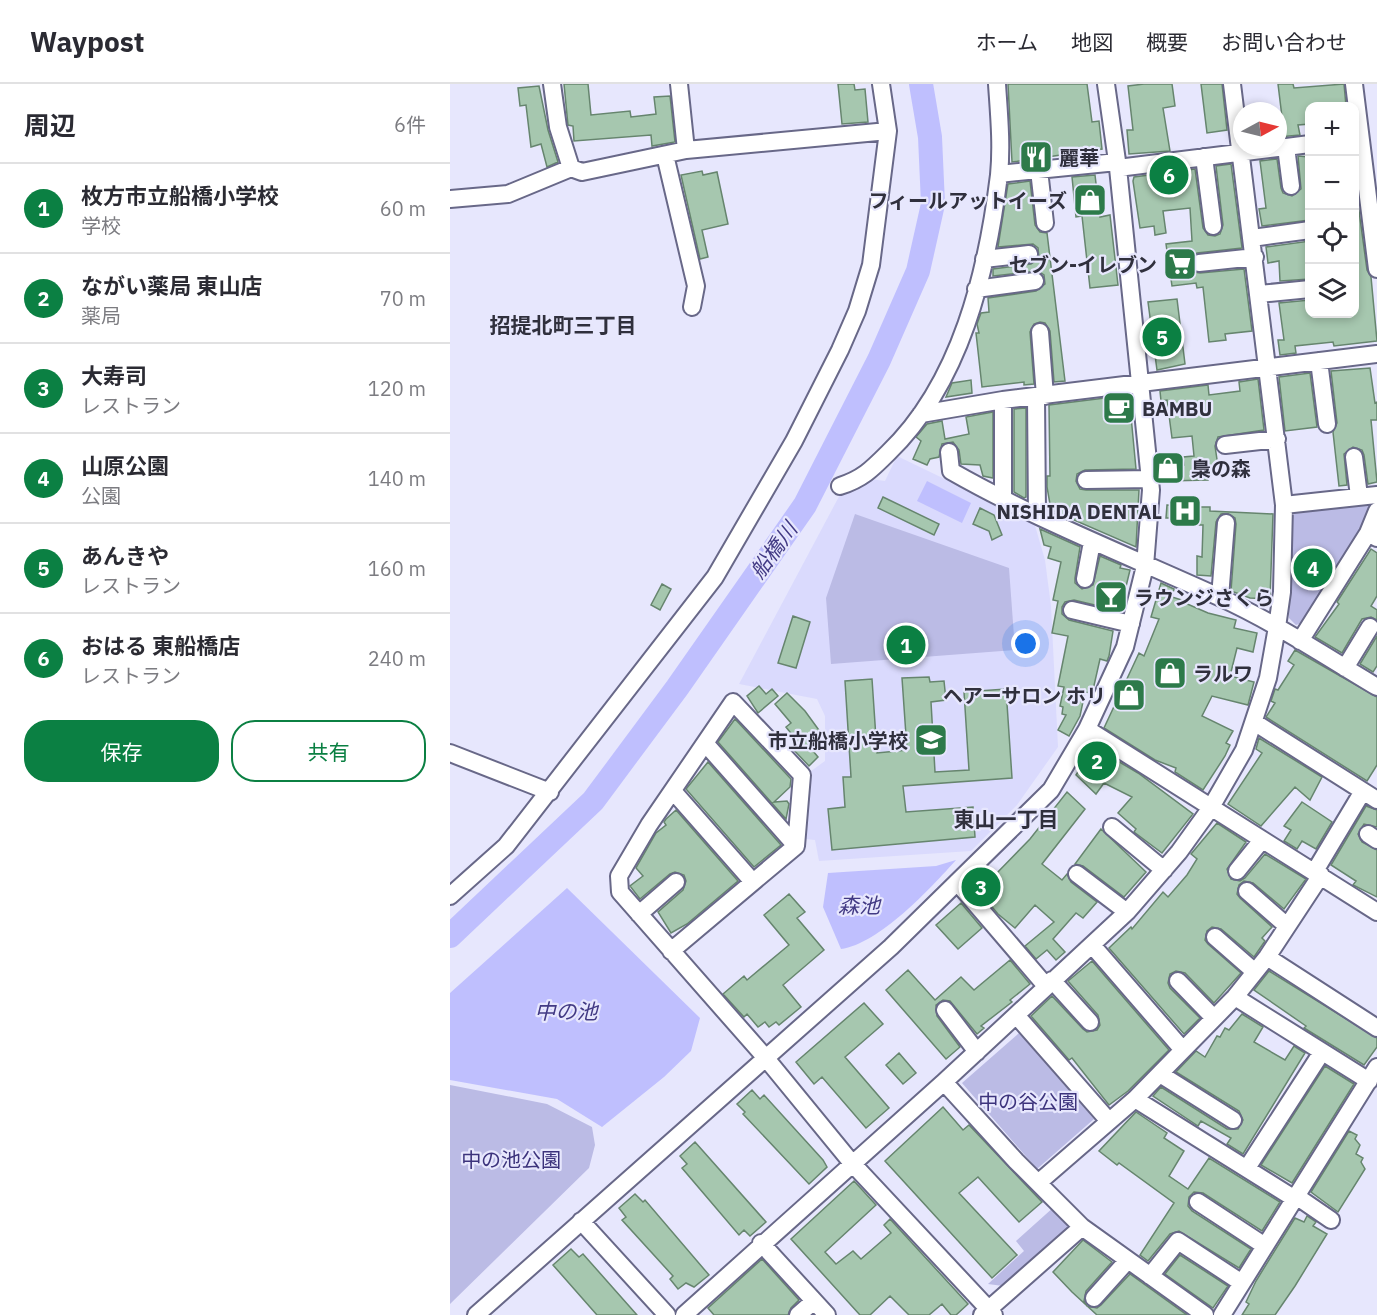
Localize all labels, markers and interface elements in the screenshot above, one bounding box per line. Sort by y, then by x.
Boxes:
text: Waypost [30,23,144,60]
text: ホーム [976,28,1038,56]
text: 地図 [1071,28,1113,56]
text: 概要 [1146,28,1188,56]
text: お問い合わせ [1221,28,1347,56]
north arrow [1233,102,1287,156]
map controls [1305,102,1359,318]
button: + [1305,102,1359,156]
text: 周辺 [24,108,76,142]
text: 6件 [394,111,426,138]
restaurant icon: 麗華 [1018,139,1054,175]
place label: 麗華 [1059,144,1099,171]
pin: 6 [1150,152,1188,197]
button: − [1305,156,1359,210]
text: 枚方市立船橋小学校 [81,181,279,210]
shop icon: フィールアットイーズ [1072,182,1108,218]
place label: フィールアットイーズ [868,187,1067,214]
text: 1 [38,195,50,222]
text: 60 m [380,195,426,222]
button: locate [1305,210,1359,264]
text: 学校 [81,212,121,239]
supermarket icon: セブン-イレブン [1162,246,1198,282]
place label: セブン-イレブン [1009,251,1157,278]
button: layers [1305,264,1359,318]
text: ながい薬局 東山店 [81,271,262,300]
text: 2 [38,285,50,312]
text: 70 m [380,285,426,312]
text: 薬局 [81,302,121,329]
district label: 招提北町三丁目 [490,311,637,339]
pin: 5 [1142,314,1182,360]
text: 大寿司 [81,361,147,390]
text: 3 [38,375,50,402]
text: 120 m [368,375,426,402]
cafe icon: BAMBU [1101,390,1137,426]
text: レストラン [81,392,181,419]
place label: BAMBU [1142,395,1212,422]
shop icon: 梟の森 [1150,450,1186,486]
text: 山原公園 [81,451,169,480]
place label: 梟の森 [1191,455,1251,482]
text: 4 [38,465,50,492]
text: 140 m [368,465,426,492]
text: 公園 [81,482,121,509]
hospital icon: NISHIDA DENTAL [1167,493,1203,529]
place label: NISHIDA DENTAL [996,498,1162,525]
water label: 船橋川 [743,515,804,584]
text: あんきや [81,541,169,570]
pin: 4 [1294,546,1332,590]
text: 5 [38,555,50,582]
text: 160 m [368,555,426,582]
text: レストラン [81,572,181,599]
bar icon: ラウンジさくら [1093,579,1129,615]
place label: ラウンジさくら [1134,584,1274,611]
pin: 1 [886,622,926,668]
your location [1011,629,1040,658]
text: おはる 東船橋店 [81,631,240,660]
text: 6 [38,645,50,672]
text: 240 m [368,645,426,672]
shop icon: ラルワ [1152,655,1188,691]
place label: ラルワ [1193,660,1253,687]
text: レストラン [81,662,181,689]
shop icon: ヘアーサロン ホリ [1111,677,1147,713]
place label: ヘアーサロン ホリ [943,682,1106,709]
button: 保存 [24,720,219,782]
button: 共有 [231,720,426,782]
school or university icon: 市立船橋小学校 [913,722,949,758]
place label: 市立船橋小学校 [768,727,908,754]
pin: 2 [1078,738,1116,784]
district label: 東山一丁目 [954,805,1059,833]
pin: 3 [962,864,1000,910]
water label: 森池 [838,891,882,919]
water label: 中の池 [535,997,599,1025]
park label: 中の谷公園 [978,1088,1078,1115]
park label: 中の池公園 [461,1146,561,1173]

